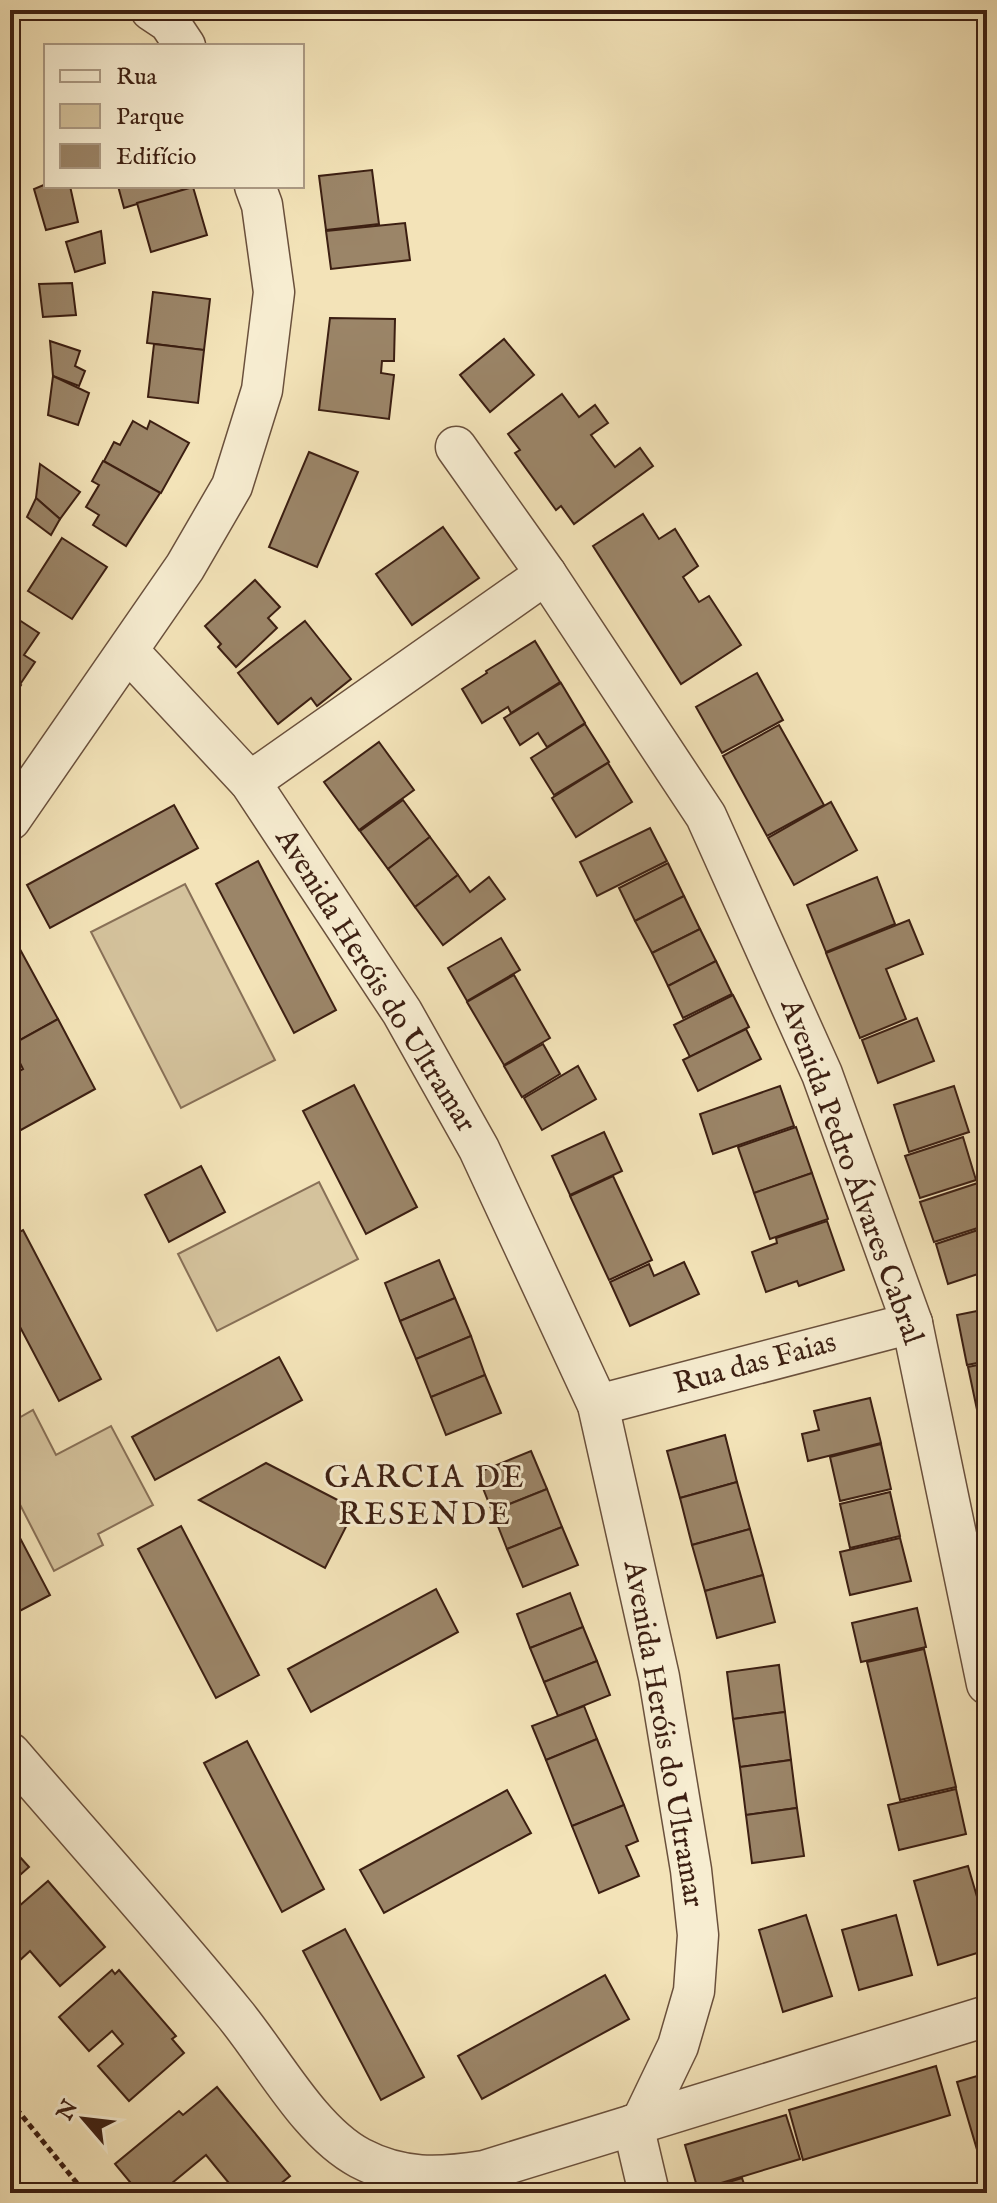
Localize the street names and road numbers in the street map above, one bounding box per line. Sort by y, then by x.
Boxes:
street label: Avenida Heróis do Ultramar [265,821,484,1140]
street label: Avenida Pedro Álvares Cabral [770,993,932,1351]
street label: Rua das Faias [669,1324,841,1404]
street label: Avenida Heróis do Ultramar [614,1557,712,1910]

